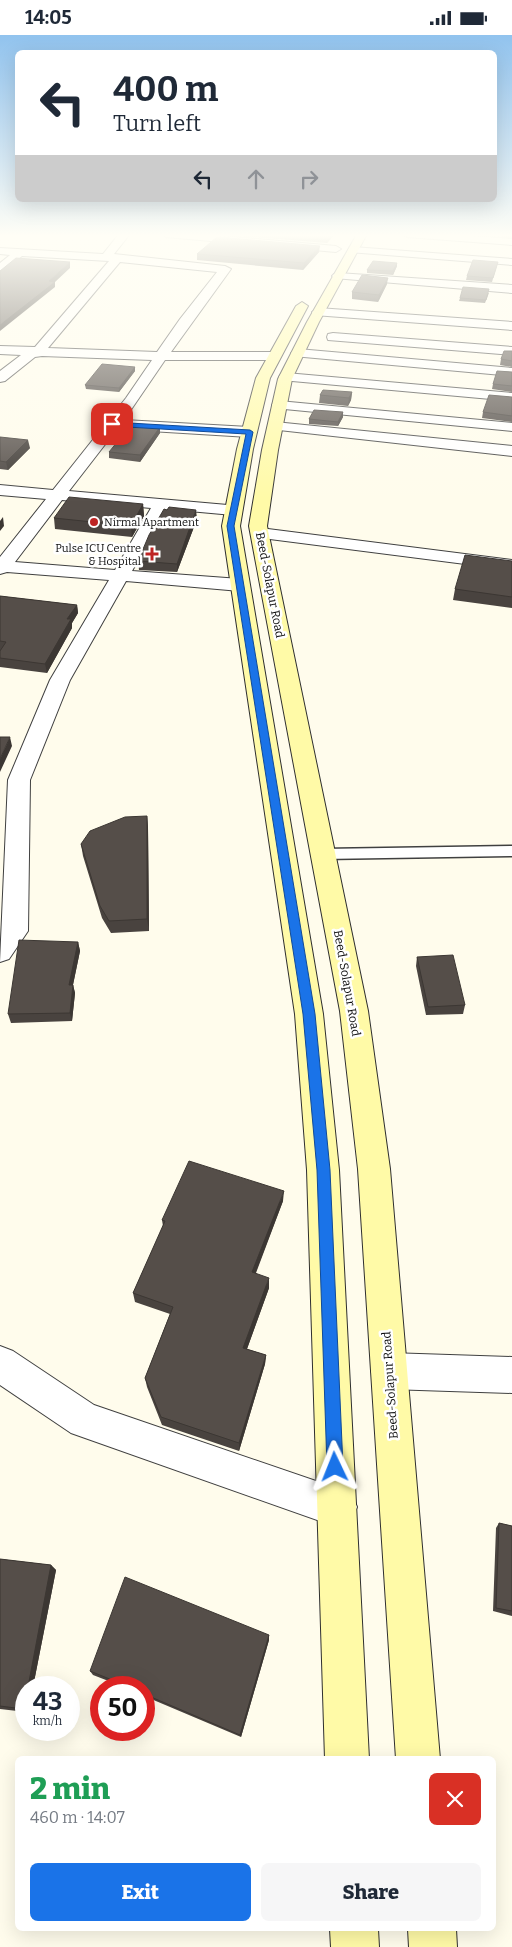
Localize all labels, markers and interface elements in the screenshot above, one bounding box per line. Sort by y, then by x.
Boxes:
text: 14:05 [25,6,72,29]
text: 400 m [113,68,218,110]
icon: left [30,70,95,135]
text: Turn left [113,110,201,137]
icon: left [189,165,217,193]
icon: ahead [242,165,270,193]
icon: right [295,165,323,193]
pin [91,403,133,445]
icon: arrive [98,410,126,438]
marker: Nirmal Apartment [88,516,100,528]
place label: Nirmal Apartment [104,516,199,529]
street label: Beed-Solapur Road [253,531,287,639]
place label: Pulse ICU Centre & Hospital [55,542,141,568]
marker: Pulse ICU Centre & Hospital [145,547,159,561]
street label: Beed-Solapur Road [331,929,363,1037]
street label: Beed-Solapur Road [379,1331,401,1439]
position arrow [308,1440,360,1492]
speed limit sign: 50 [90,1676,155,1741]
text: 43 [33,1687,62,1717]
text: km/h [33,1714,62,1728]
text: 2 min [30,1771,110,1807]
button: close [429,1773,481,1825]
text: 460 m · 14:07 [30,1808,125,1827]
button: Exit [30,1863,251,1921]
button: Share [261,1863,481,1921]

